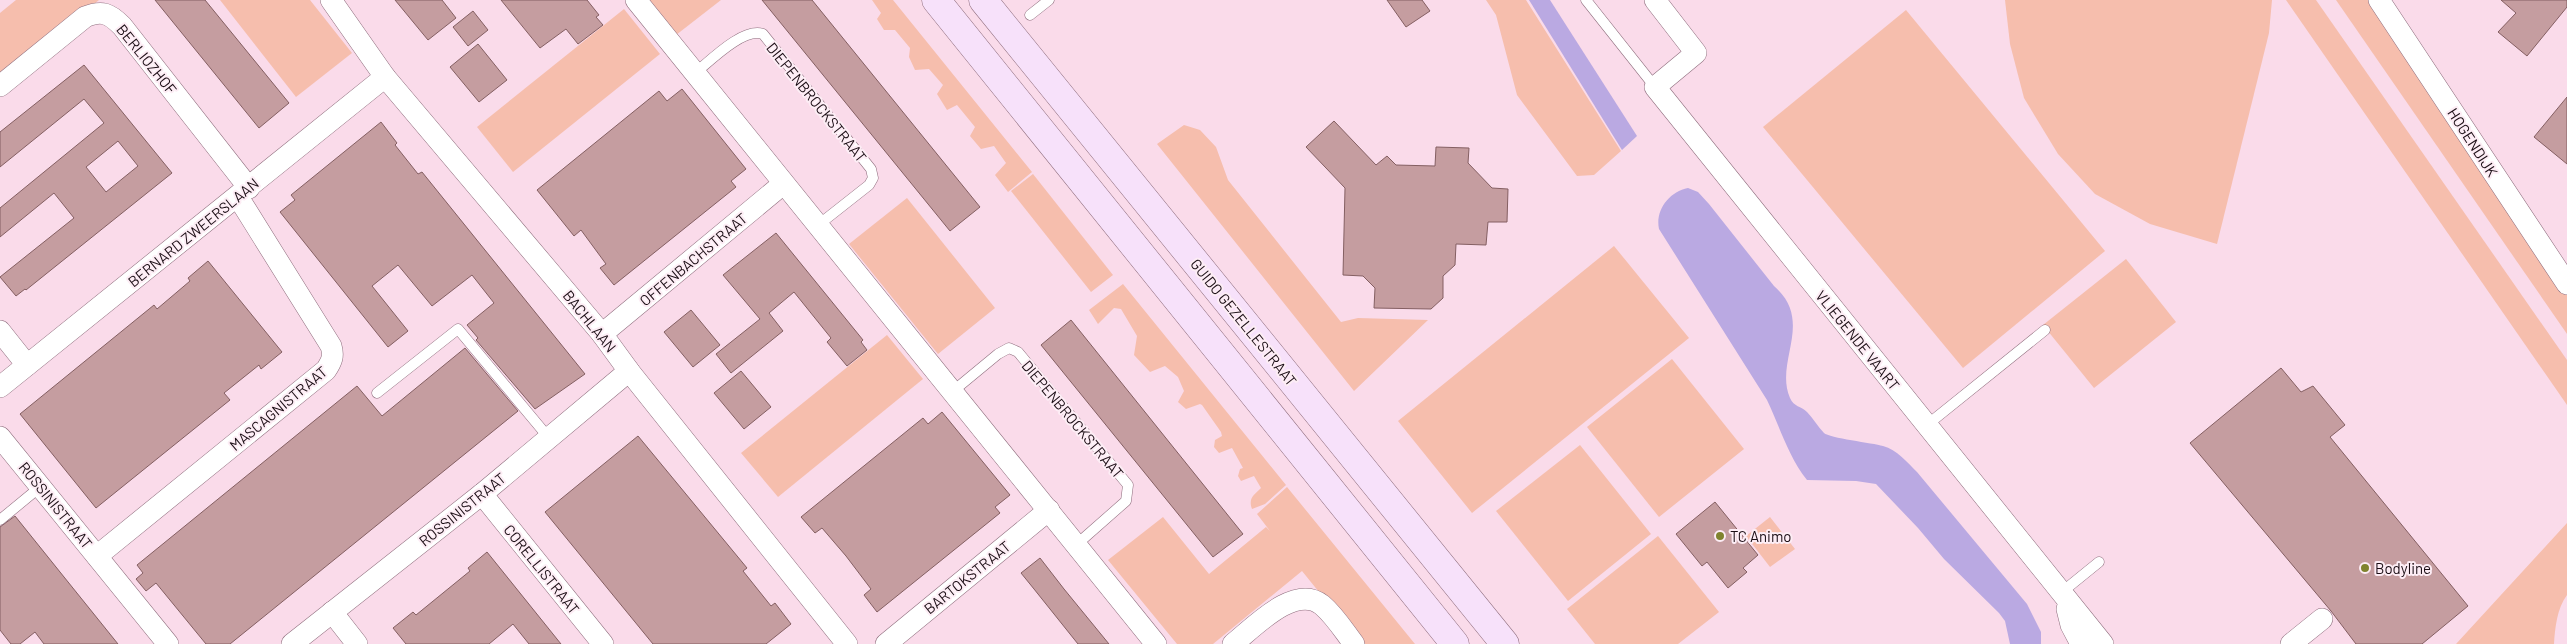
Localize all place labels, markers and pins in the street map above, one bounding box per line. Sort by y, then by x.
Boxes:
place label: TC Animo [1730,527,1791,545]
marker: TC Animo [1714,530,1726,542]
place label: Bodyline [2375,559,2431,577]
marker: Bodyline [2359,562,2371,574]

